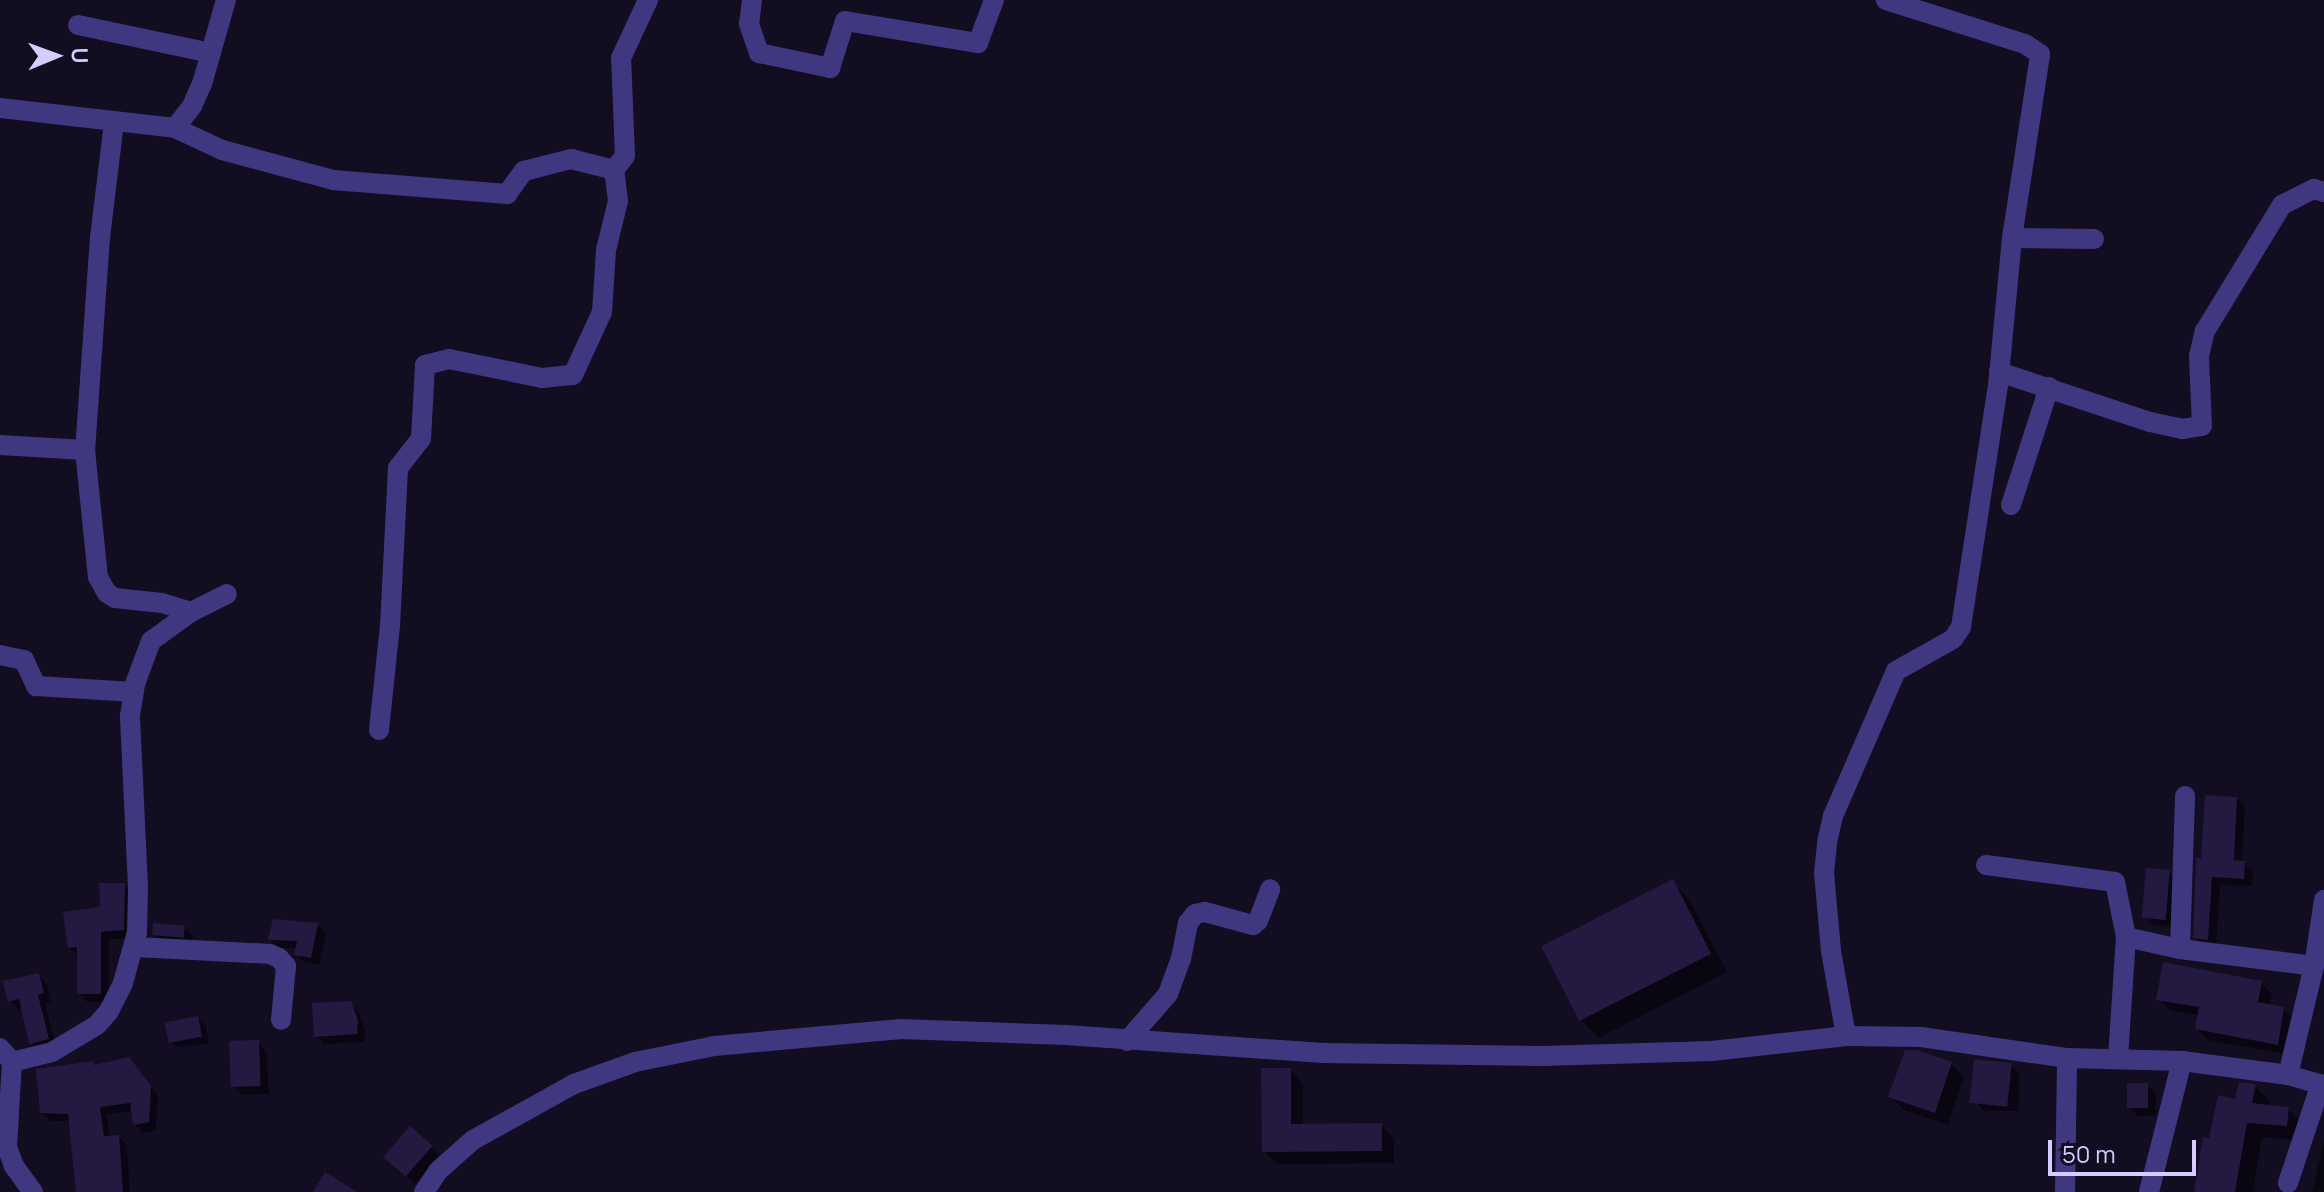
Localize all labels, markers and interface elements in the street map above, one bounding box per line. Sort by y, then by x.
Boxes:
north arrow [16,16,96,96]
text: U [65,47,95,64]
scale bar [2052,1124,2200,1174]
text: 50 m [2062,1137,2116,1170]

